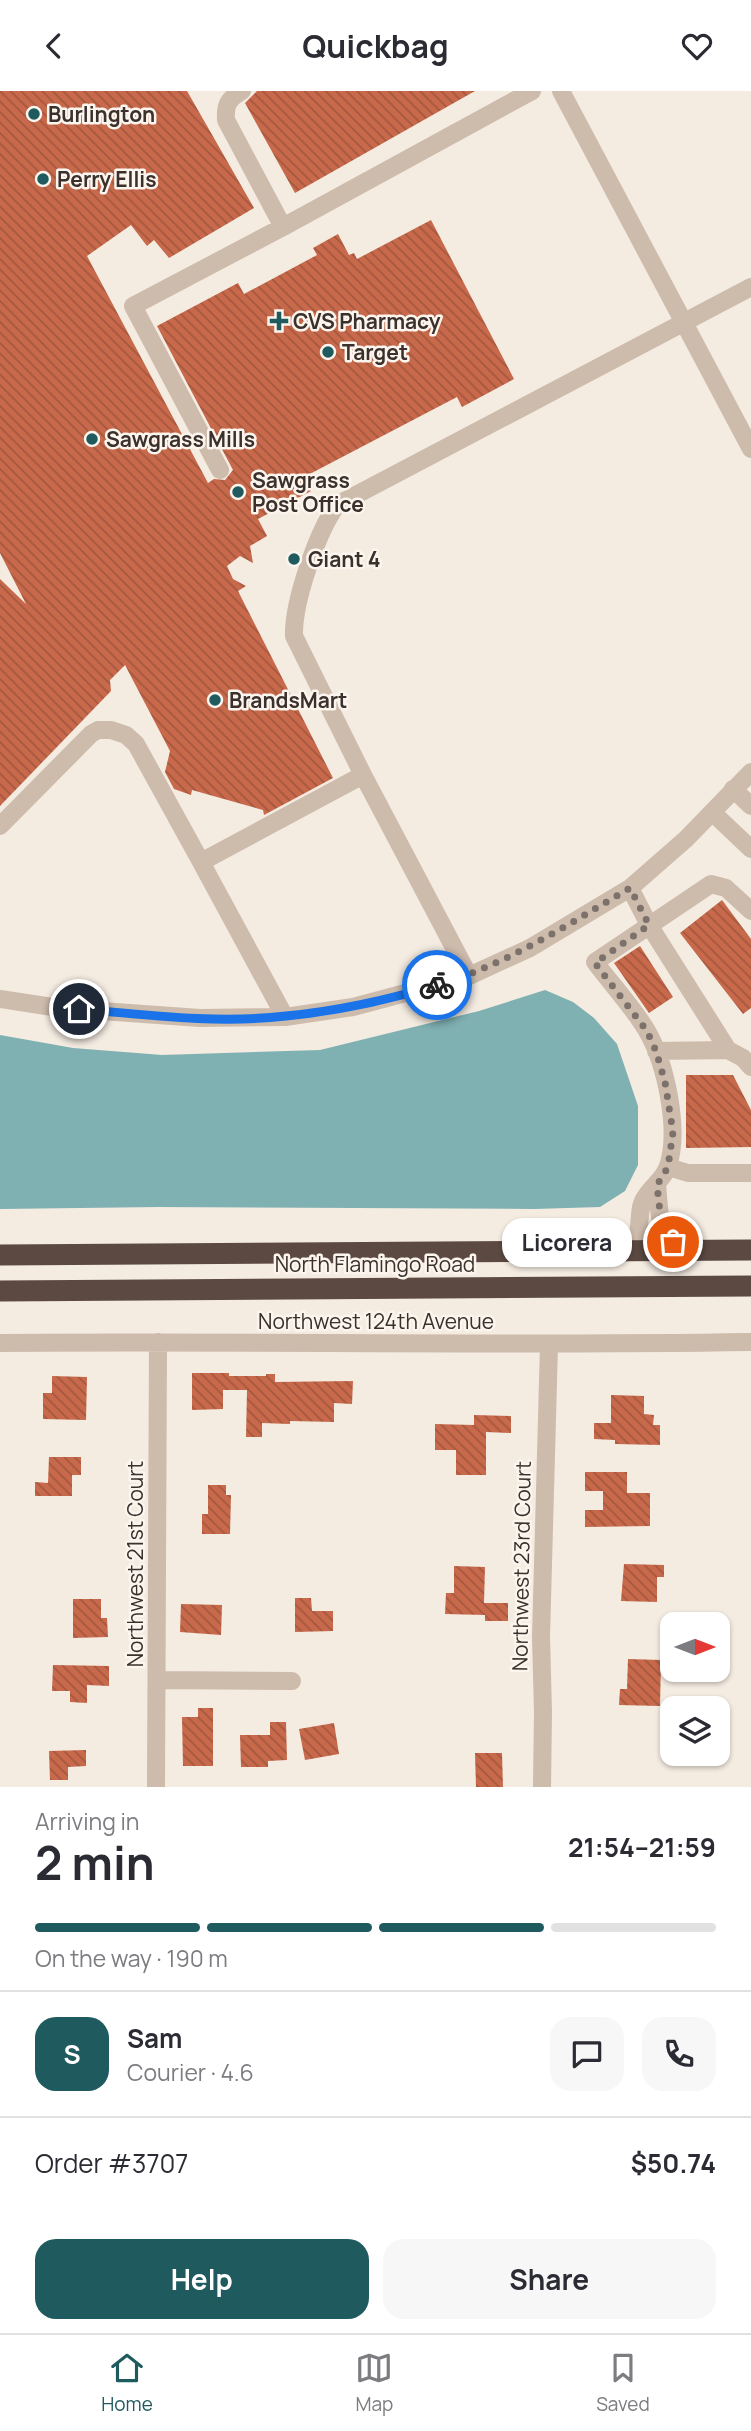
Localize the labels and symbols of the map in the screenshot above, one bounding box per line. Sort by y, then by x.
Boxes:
place label: Burlington [48,100,155,128]
marker: Burlington [26,106,42,122]
place label: Perry Ellis [57,165,157,193]
marker: Perry Ellis [35,171,51,187]
place label: CVS Pharmacy [293,307,441,335]
marker: CVS Pharmacy [271,313,287,329]
place label: Target [342,338,408,366]
marker: Target [320,344,336,360]
place label: Sawgrass Mills [106,425,255,453]
marker: Sawgrass Mills [84,431,100,447]
place label: Sawgrass Post Office [252,466,364,518]
marker: Sawgrass Post Office [230,484,246,500]
place label: Giant 4 [308,545,381,573]
marker: Giant 4 [286,551,302,567]
place label: BrandsMart [229,686,347,714]
marker: BrandsMart [207,692,223,708]
courier [402,950,472,1020]
pin [49,979,109,1039]
pin [643,1212,703,1272]
callout: Licorera [502,1217,631,1267]
street label: North Flamingo Road [275,1250,475,1278]
street label: Northwest 124th Avenue [258,1307,494,1335]
street label: Northwest 21st Court [121,1461,149,1667]
street label: Northwest 23rd Court [505,1461,537,1671]
north arrow [660,1612,730,1682]

